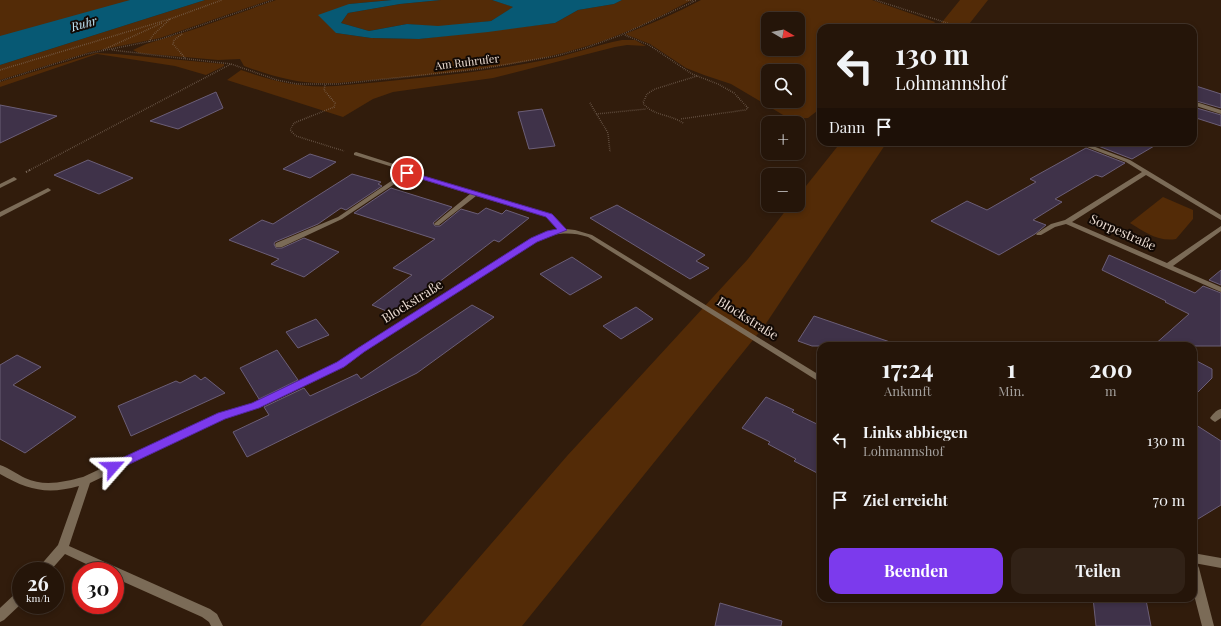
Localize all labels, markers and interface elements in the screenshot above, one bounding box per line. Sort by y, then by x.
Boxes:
water label: Ruhr [68,11,99,35]
north arrow [761,12,805,56]
map controls [761,12,805,212]
text: 130 m [895,35,969,72]
icon: left [829,40,881,92]
street label: Am Ruhrufer [433,50,500,73]
button: search [761,64,805,108]
text: Lohmannshof [895,71,1007,95]
button: + [761,116,805,160]
icon: arrive [873,116,895,138]
text: Dann [829,117,865,137]
pin [390,156,424,190]
icon: arrive [396,162,418,184]
button: − [761,168,805,212]
street label: Sorpestraße [1087,209,1159,254]
street label: Blockstraße [378,275,446,326]
street label: Blockstraße [714,292,782,343]
text: 17:24 [882,352,934,384]
text: 1 [1007,352,1016,384]
text: 200 [1089,352,1132,384]
text: Ankunft [884,382,931,399]
text: Min. [998,382,1024,399]
text: m [1105,382,1117,399]
text: Links abbiegen [863,422,968,442]
icon: left [829,429,851,451]
text: 130 m [1147,430,1185,450]
text: Lohmannshof [863,442,944,459]
position arrow [92,446,134,488]
icon: arrive [829,489,851,511]
text: Ziel erreicht [863,490,948,510]
text: 70 m [1153,490,1185,510]
button: Beenden [829,548,1003,594]
button: Teilen [1011,548,1185,594]
speed limit sign: 30 [72,562,124,614]
text: 26 [27,569,49,596]
text: km/h [26,591,50,605]

